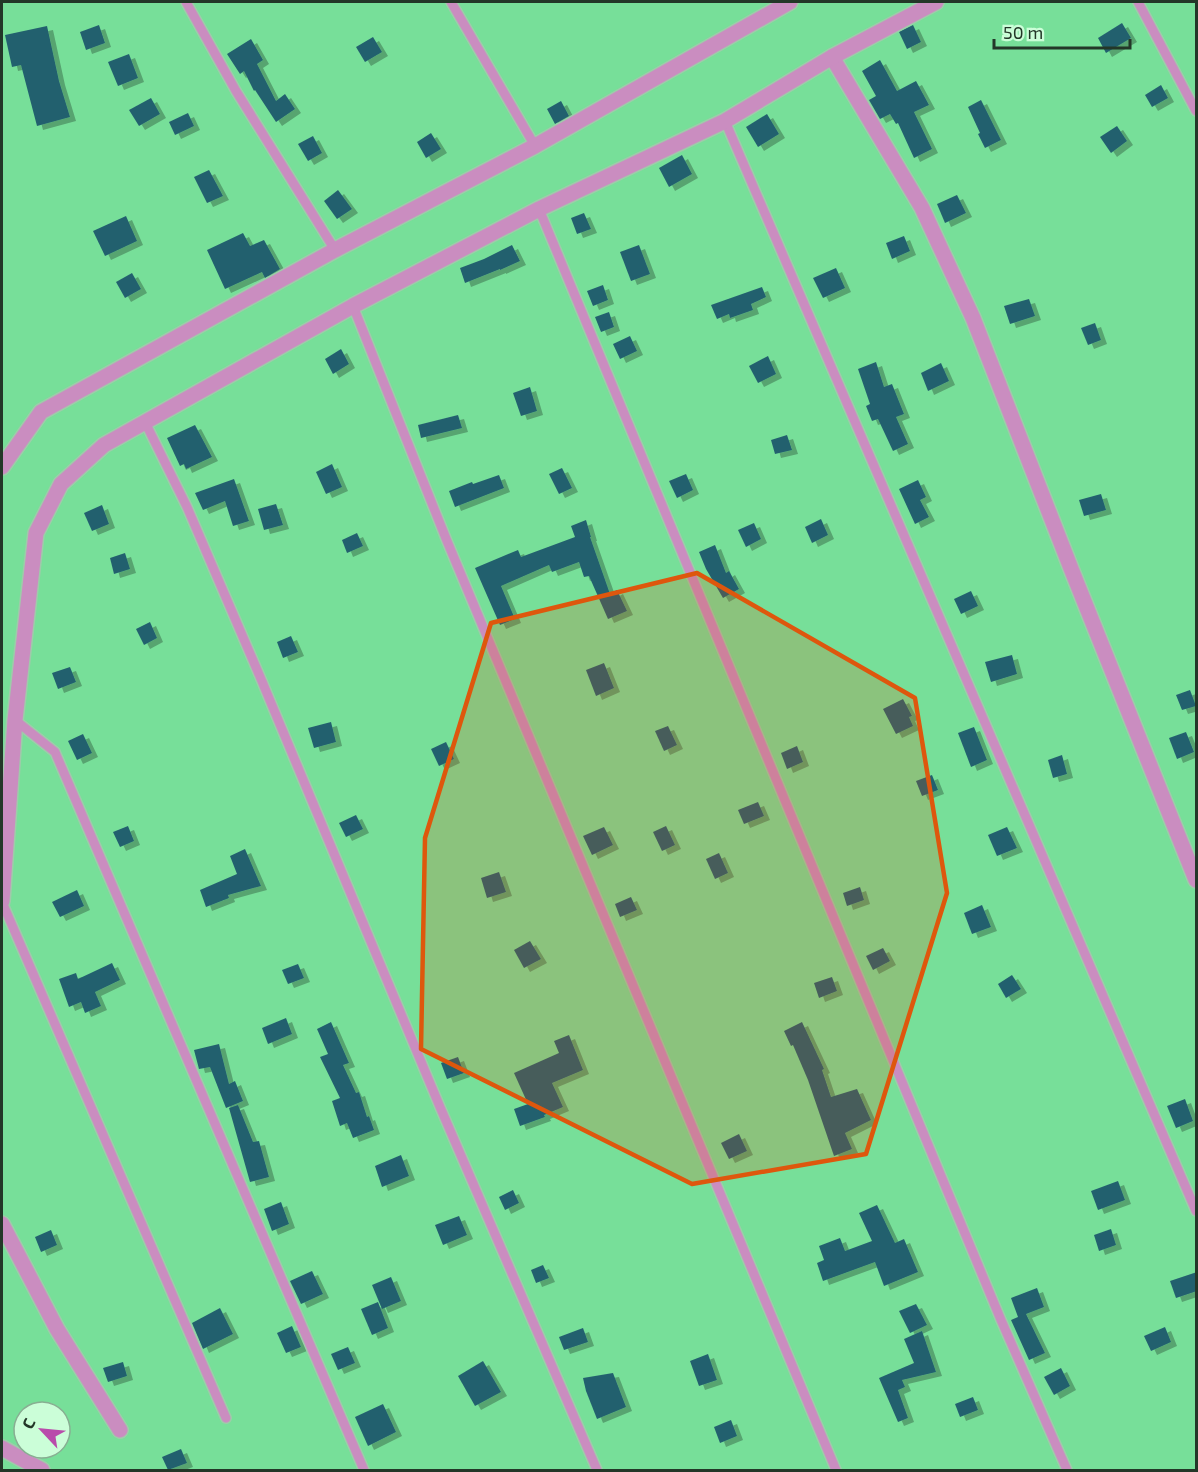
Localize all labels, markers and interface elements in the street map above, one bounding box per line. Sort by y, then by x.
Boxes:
scale bar [994,12,1130,50]
text: 50 m [1003,21,1043,43]
north arrow [12,1400,72,1460]
text: С [17,1415,39,1432]

